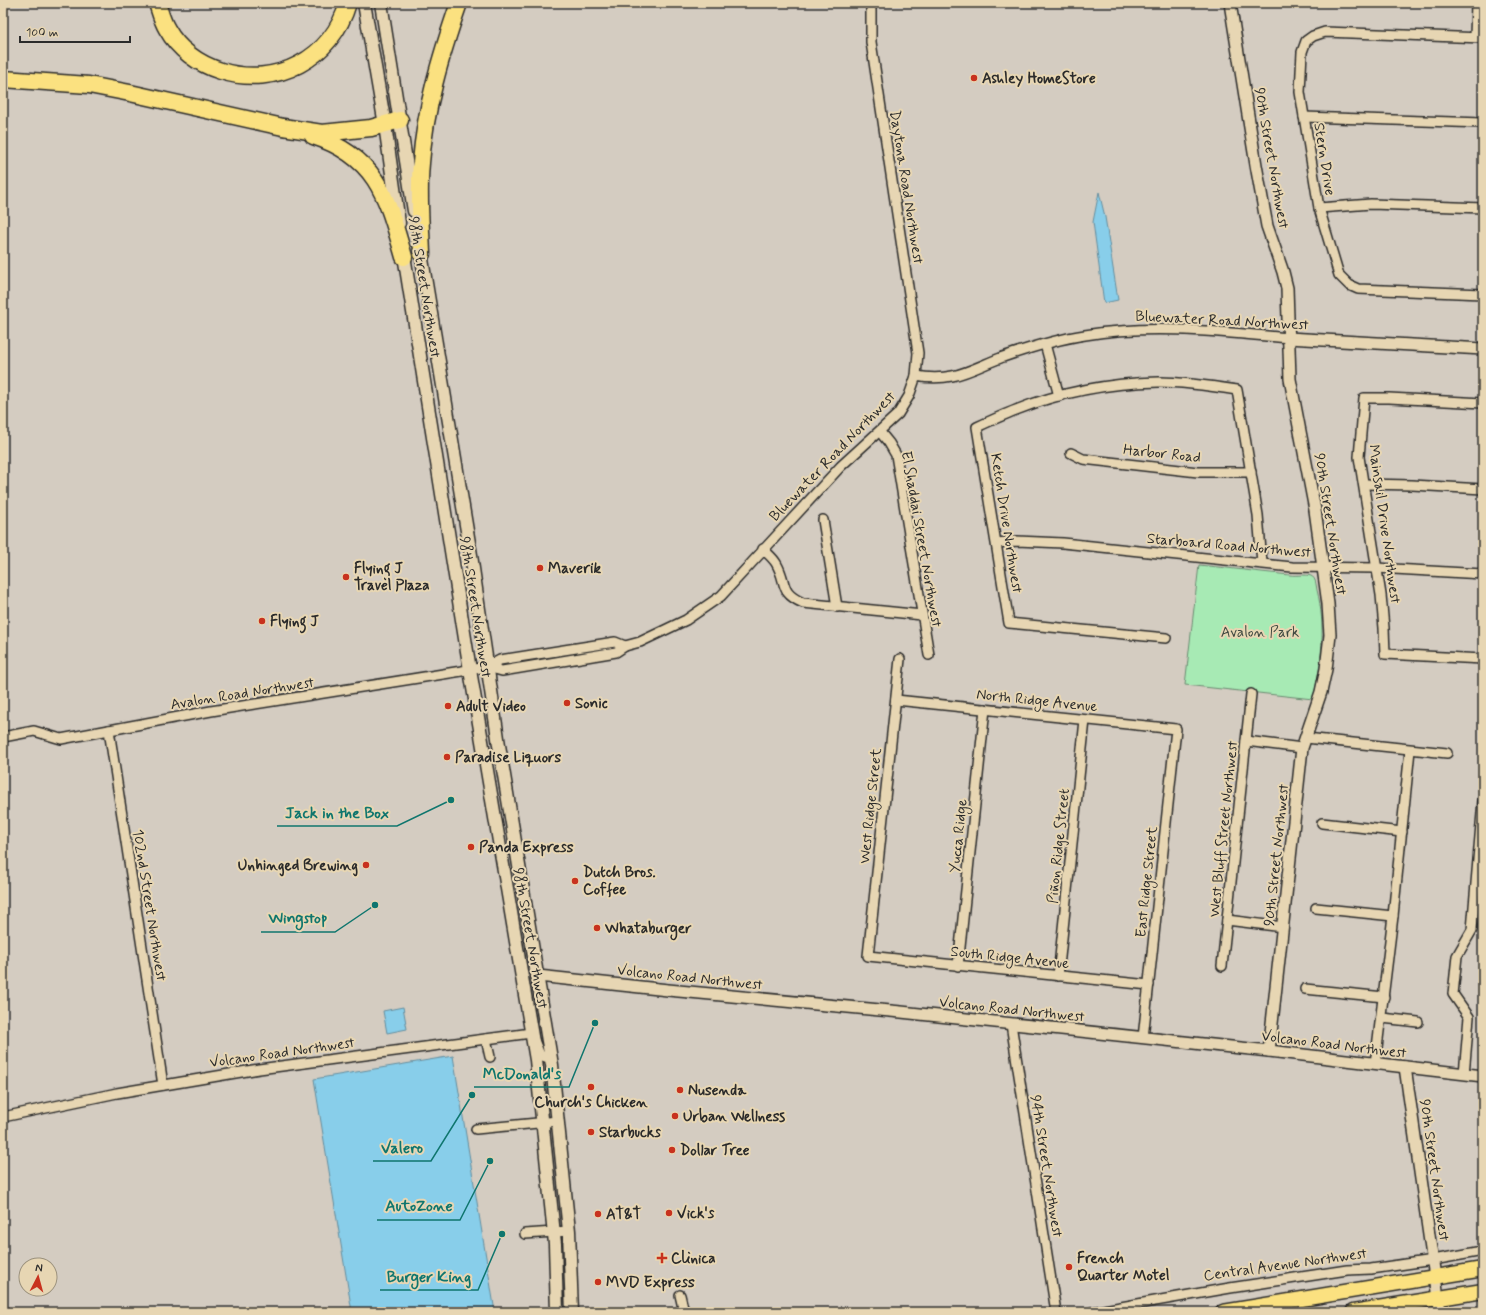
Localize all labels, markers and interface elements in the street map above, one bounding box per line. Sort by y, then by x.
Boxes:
scale bar [20,18,130,44]
text: 100 m [26,25,58,41]
place label: Ashley HomeStore [982,69,1096,89]
marker: Ashley HomeStore [969,73,979,83]
street label: 90th Street Northwest [1249,86,1293,231]
street label: Daytona Road Northwest [884,109,928,266]
street label: Stern Drive [1308,121,1340,197]
street label: 98th Street Northwest [403,215,445,360]
street label: Bluewater Road Northwest [1135,306,1310,336]
street label: Bluewater Road Northwest [765,387,901,526]
street label: Harbor Road [1122,440,1202,468]
street label: Mainsail Drive Northwest [1363,443,1405,606]
street label: El Shaddai Street Northwest [896,450,946,629]
street label: Ketch Drive Northwest [985,452,1027,595]
street label: 90th Street Northwest [1309,452,1351,597]
street label: Starboard Road Northwest [1146,529,1312,563]
street label: 98th Street Northwest [454,535,496,680]
place label: Flying J Travel Plaza [354,559,430,596]
place label: Maverik [548,559,601,579]
marker: Maverik [535,563,545,573]
marker: Flying J Travel Plaza [341,572,351,582]
place label: Flying J [270,612,320,634]
marker: Flying J [257,616,267,626]
park label: Avalon Park [1221,623,1299,643]
street label: Avalon Road Northwest [169,673,316,715]
street label: North Ridge Avenue [975,685,1098,718]
place label: Sonic [575,694,608,714]
place label: Adult Video [456,697,526,717]
marker: Sonic [562,698,572,708]
marker: Adult Video [443,701,453,711]
street label: West Bluff Street Northwest [1205,739,1243,918]
street label: West Ridge Street [855,747,888,865]
place label: Paradise Liquors [455,748,561,768]
marker: Paradise Liquors [442,752,452,762]
street label: 90th Street Northwest [1260,782,1294,927]
street label: Piñon Ridge Street [1043,787,1075,905]
callout: Jack in the Box [277,798,397,826]
street label: Yucca Ridge [945,798,974,874]
text: Jack in the Box [285,803,389,824]
street label: East Ridge Street [1131,825,1164,939]
street label: 102nd Street Northwest [127,828,171,983]
place label: Panda Express [479,838,574,858]
marker: Panda Express [466,842,476,852]
place label: Unhinged Brewing [238,856,358,877]
marker: Unhinged Brewing [361,860,371,870]
place label: Dutch Bros. Coffee [583,863,656,900]
street label: 98th Street Northwest [508,866,552,1011]
marker: Dutch Bros. Coffee [570,876,580,886]
callout: Wingstop [261,904,335,932]
text: Wingstop [268,908,327,931]
place label: Whataburger [604,919,692,941]
marker: Whataburger [592,923,602,933]
street label: South Ridge Avenue [949,942,1070,975]
street label: Volcano Road Northwest [616,960,764,996]
street label: Volcano Road Northwest [938,992,1086,1028]
street label: Volcano Road Northwest [1260,1026,1408,1064]
street label: Volcano Road Northwest [208,1033,356,1073]
callout: McDonald's [474,1059,569,1087]
text: McDonald's [483,1064,562,1085]
place label: Nusenda [688,1081,747,1101]
marker: Church's Chicken [586,1082,596,1092]
marker: Nusenda [675,1085,685,1095]
place label: Church's Chicken [534,1093,648,1113]
street label: 94th Street Northwest [1025,1094,1067,1239]
street label: 90th Street Northwest [1414,1098,1454,1243]
place label: Urban Wellness [683,1107,785,1127]
marker: Urban Wellness [670,1111,680,1121]
place label: Starbucks [599,1123,661,1143]
marker: Starbucks [586,1127,596,1137]
callout: Valero [373,1133,431,1161]
text: Valero [381,1138,423,1159]
place label: Dollar Tree [680,1141,750,1161]
marker: Dollar Tree [667,1145,677,1155]
callout: AutoZone [377,1192,460,1220]
text: AutoZone [385,1196,453,1217]
place label: Vick's [677,1204,715,1224]
place label: AT&T [606,1205,643,1225]
marker: Vick's [664,1208,674,1218]
marker: AT&T [593,1209,603,1219]
street label: Central Avenue Northwest [1202,1244,1369,1286]
place label: Clinica [671,1249,716,1269]
place label: French Quarter Motel [1077,1249,1170,1286]
marker: Clinica [656,1252,668,1264]
north arrow [18,1257,58,1297]
text: N [35,1261,43,1275]
callout: Burger King [380,1262,478,1290]
marker: French Quarter Motel [1064,1262,1074,1272]
text: Burger King [387,1267,471,1290]
place label: MVD Express [606,1273,695,1293]
marker: MVD Express [593,1277,603,1287]

